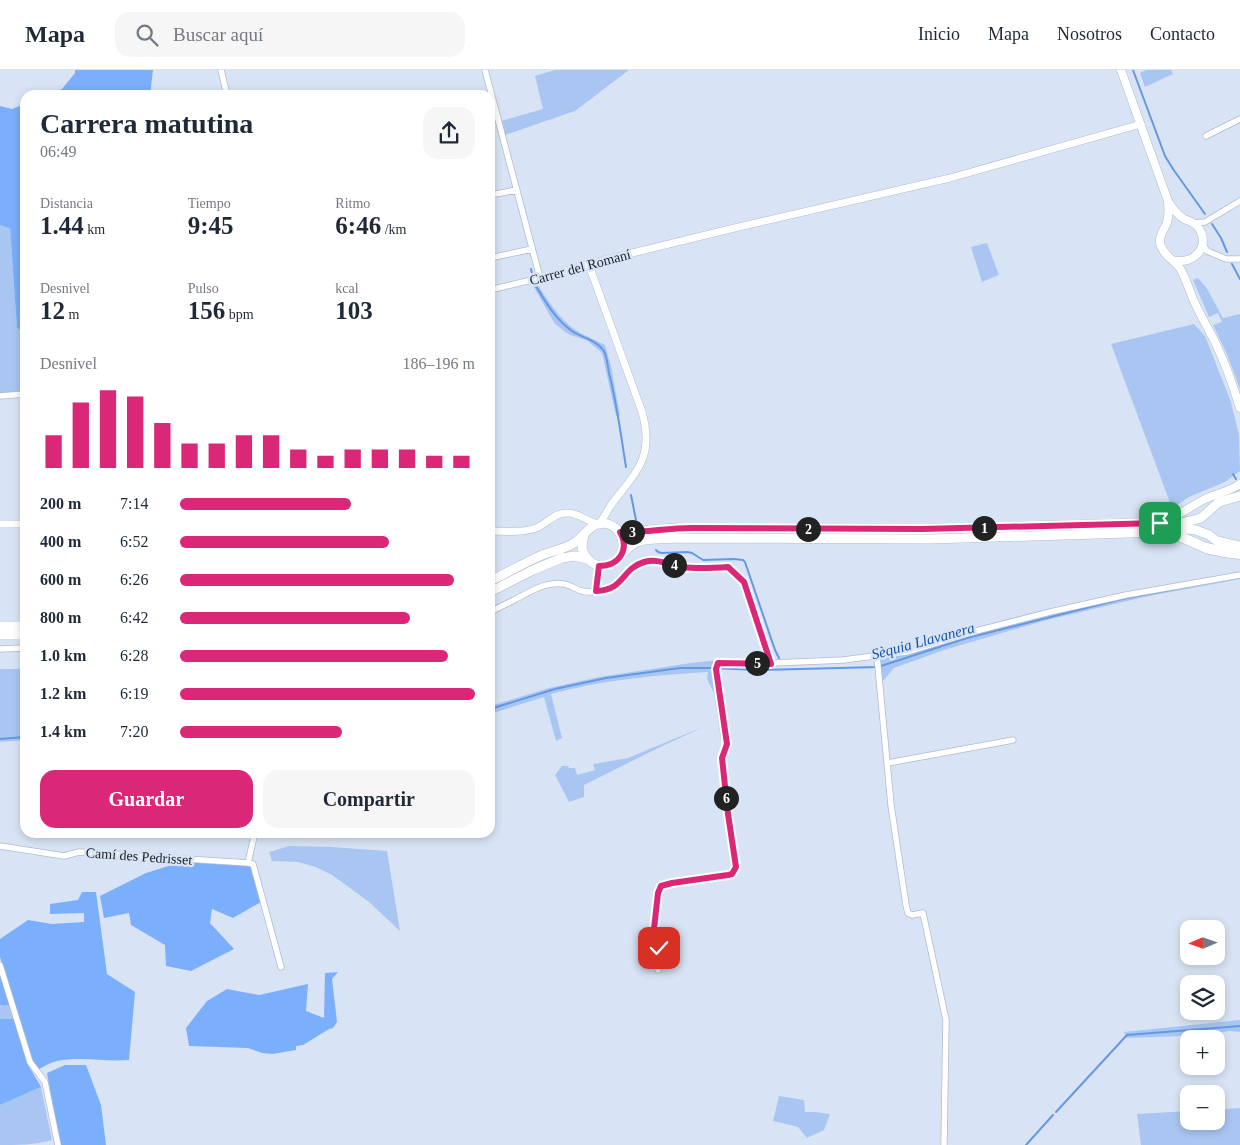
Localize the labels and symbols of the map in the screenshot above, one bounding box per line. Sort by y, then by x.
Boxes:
street label: Carrer del Romaní [528,247,632,288]
pin [1139,502,1181,544]
pin: 2 [796,516,820,542]
pin: 1 [972,516,996,540]
pin: 3 [620,520,644,544]
pin: 4 [662,552,686,578]
water label: Sèquia Llavanera [870,620,976,662]
pin: 5 [744,650,770,676]
pin: 6 [714,786,738,810]
street label: Camí des Pedrisset [85,845,193,868]
north arrow [1180,920,1225,965]
pin [638,927,680,969]

